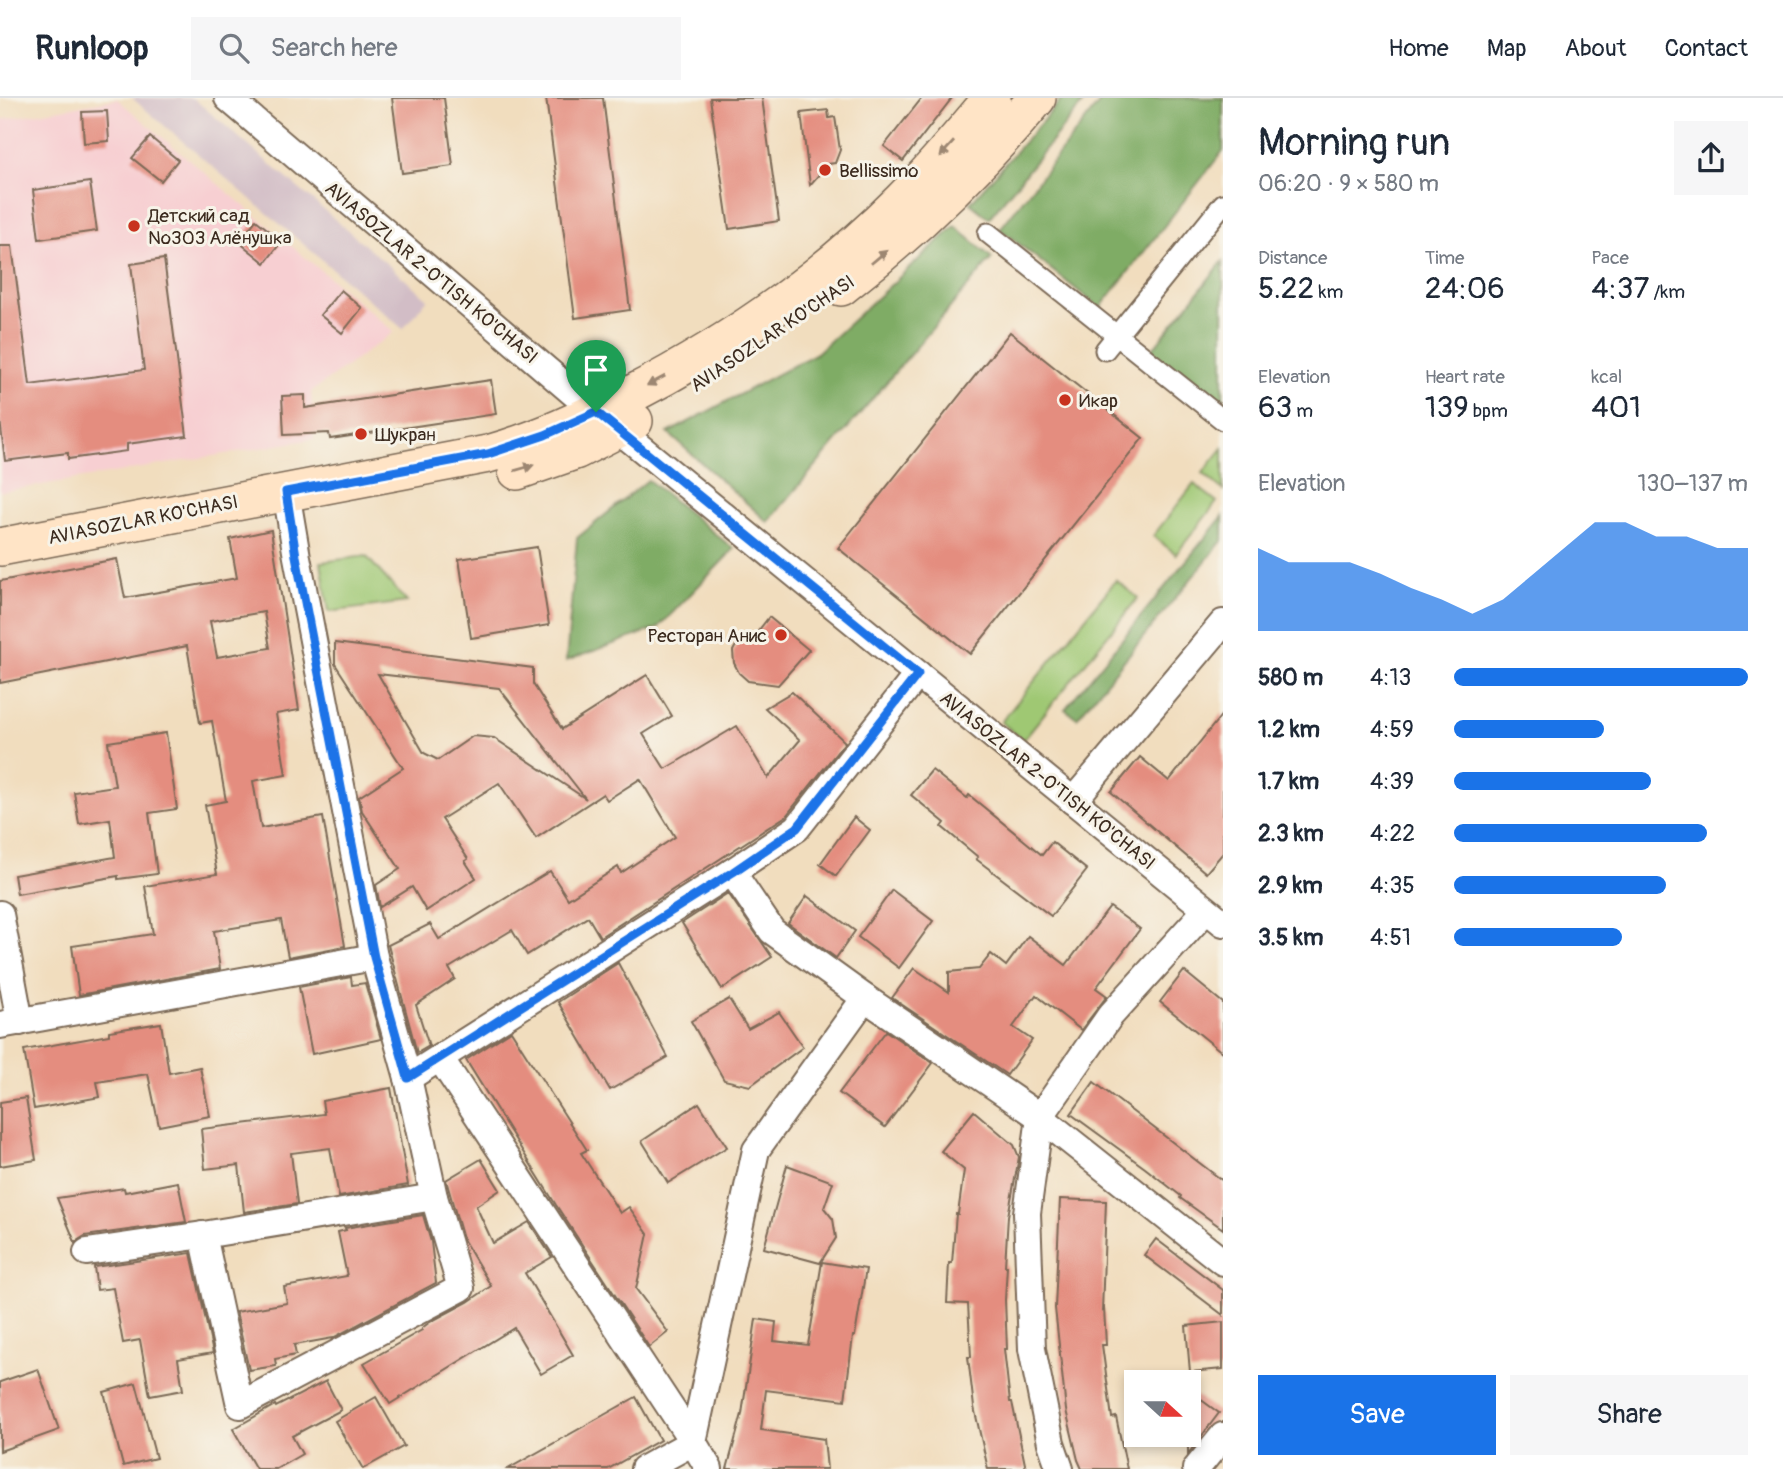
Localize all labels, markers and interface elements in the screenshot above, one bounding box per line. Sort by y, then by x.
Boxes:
search box [191,17,681,80]
text: Runloop [35,28,149,69]
icon: search [215,29,253,67]
text: Search here [271,32,398,64]
text: Home [1388,34,1449,63]
text: Map [1487,34,1527,63]
text: About [1565,34,1627,63]
text: Contact [1665,34,1748,63]
text: Morning run [1258,119,1450,167]
button: share [1674,121,1748,195]
one-way arrow [939,140,955,158]
place label: Bellissimo [839,159,919,183]
marker: Bellissimo [817,162,833,178]
text: 06:20 · 9 × 580 m [1258,169,1439,198]
street label: AVIASOZLAR 2-O'TISH KO'CHASI [320,177,543,369]
place label: Детский сад №303 Алёнушка [147,204,292,250]
marker: Детский сад №303 Алёнушка [126,218,142,234]
text: Distance [1258,246,1327,270]
text: Time [1425,246,1464,270]
text: Pace [1591,246,1629,270]
one-way arrow [870,250,887,265]
street label: AVIASOZLAR KO'CHASI [686,270,859,398]
text: 5.22 [1258,270,1314,307]
text: 24:06 [1425,270,1505,307]
text: 4:37 [1591,270,1649,307]
text: km [1314,280,1343,304]
text: /km [1649,280,1685,304]
pin [566,340,626,412]
icon: arrive [577,351,615,389]
text: Elevation [1258,365,1330,389]
text: Heart rate [1425,365,1505,389]
text: kcal [1591,365,1622,389]
one-way arrow [646,375,666,387]
place label: Икар [1079,389,1118,413]
text: 63 [1258,389,1292,426]
text: 139 [1425,389,1469,426]
text: 401 [1591,389,1641,426]
marker: Икар [1057,392,1073,408]
text: m [1292,399,1313,423]
text: bpm [1469,399,1508,423]
place label: Шукран [375,423,436,447]
marker: Шукран [353,426,369,442]
one-way arrow [514,463,535,473]
text: Elevation [1258,469,1346,498]
text: 130–137 m [1638,469,1748,498]
street label: AVIASOZLAR KO'CHASI [46,490,240,550]
place label: Ресторан Анис [648,624,767,648]
marker: Ресторан Анис [773,627,789,643]
text: 580 m [1258,663,1323,692]
text: 4:13 [1370,663,1411,692]
street label: AVIASOZLAR 2-O'TISH KO'CHASI [935,686,1160,875]
text: 1.2 km [1258,715,1320,744]
text: 4:59 [1370,715,1414,744]
text: 1.7 km [1258,767,1319,796]
text: 4:39 [1370,767,1414,796]
text: 2.3 km [1258,819,1324,848]
text: 4:22 [1370,819,1415,848]
text: 2.9 km [1258,871,1323,900]
text: 4:35 [1370,871,1415,900]
text: 3.5 km [1258,923,1323,952]
text: 4:51 [1370,923,1411,952]
north arrow [1124,1370,1200,1447]
map controls [1124,1370,1201,1447]
button: Save [1258,1375,1496,1455]
button: Share [1510,1375,1748,1455]

